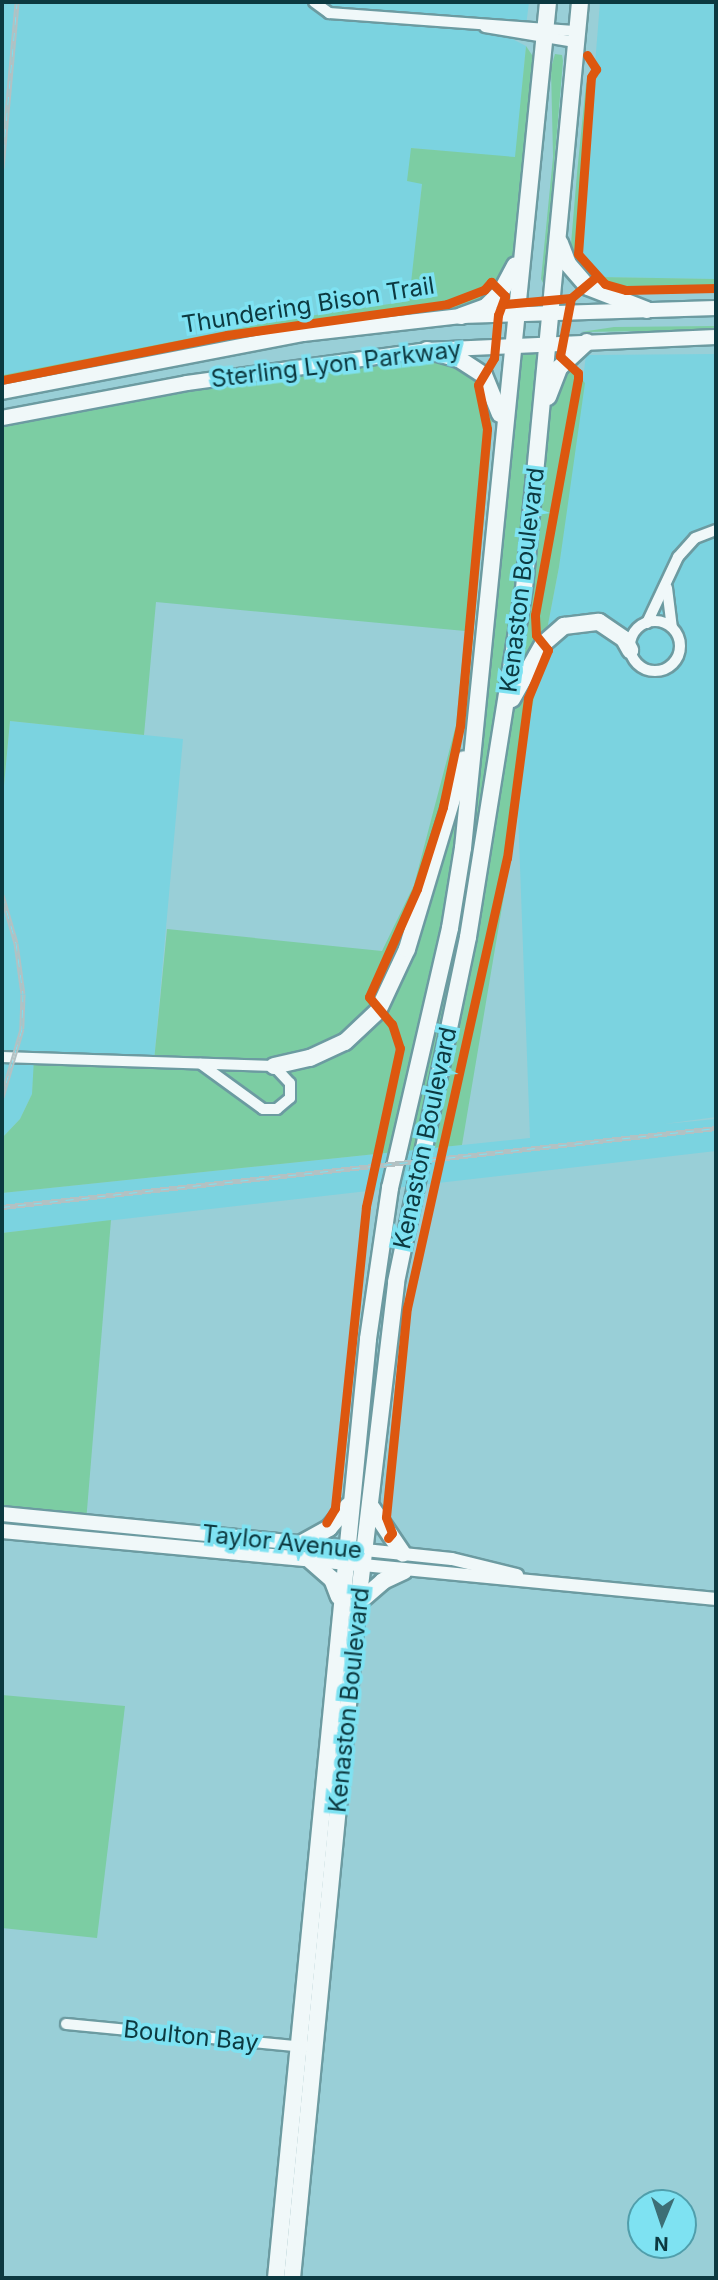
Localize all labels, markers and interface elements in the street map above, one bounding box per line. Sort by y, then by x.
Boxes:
street label: Thundering Bison Trail [180,271,436,339]
street label: Sterling Lyon Parkway [209,334,463,394]
street label: Kenaston Boulevard [494,466,550,694]
street label: Kenaston Boulevard [387,1024,463,1252]
street label: Taylor Avenue [201,1519,363,1565]
street label: Kenaston Boulevard [323,1586,375,1814]
street label: Boulton Bay [122,2015,260,2057]
north arrow [627,2189,697,2259]
text: N [654,2232,669,2255]

